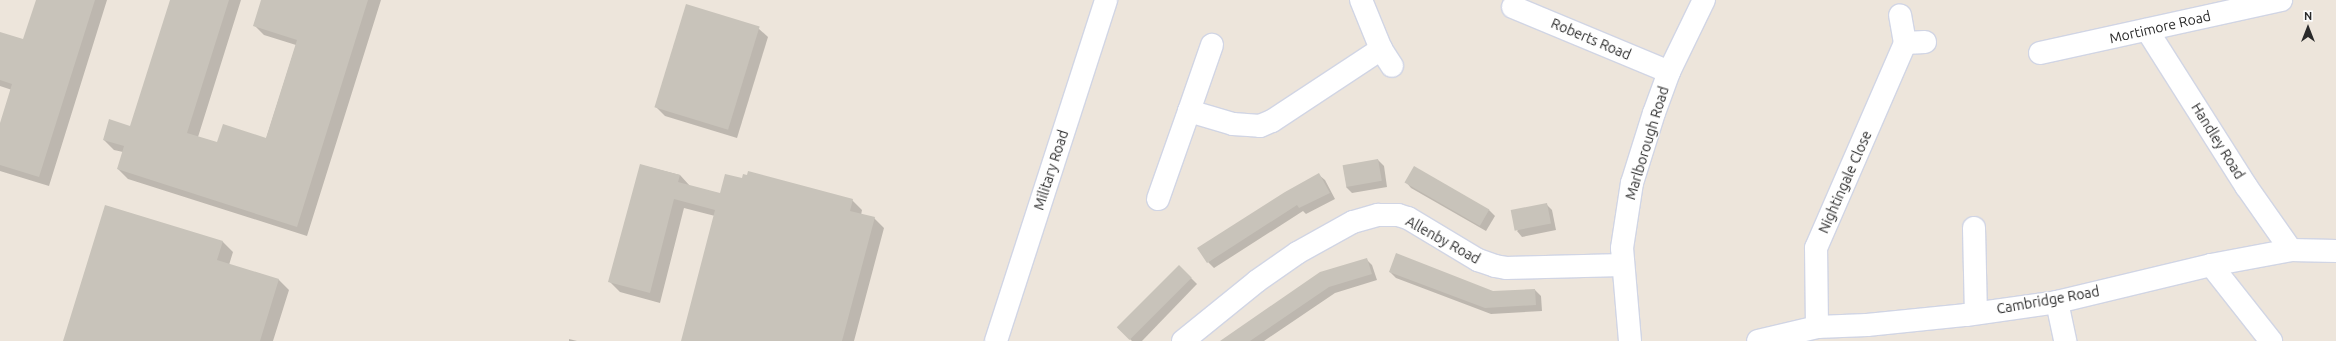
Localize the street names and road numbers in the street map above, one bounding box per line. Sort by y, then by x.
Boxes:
street label: Mortimore Road [2108,7,2212,47]
street label: Roberts Road [1549,15,1633,63]
street label: Marlborough Road [1622,84,1672,202]
street label: Handley Road [2188,100,2248,182]
street label: Military Road [1030,128,1072,212]
street label: Nightingale Close [1815,128,1875,236]
street label: Allenby Road [1403,213,1483,267]
street label: Cambridge Road [1995,283,2101,317]

